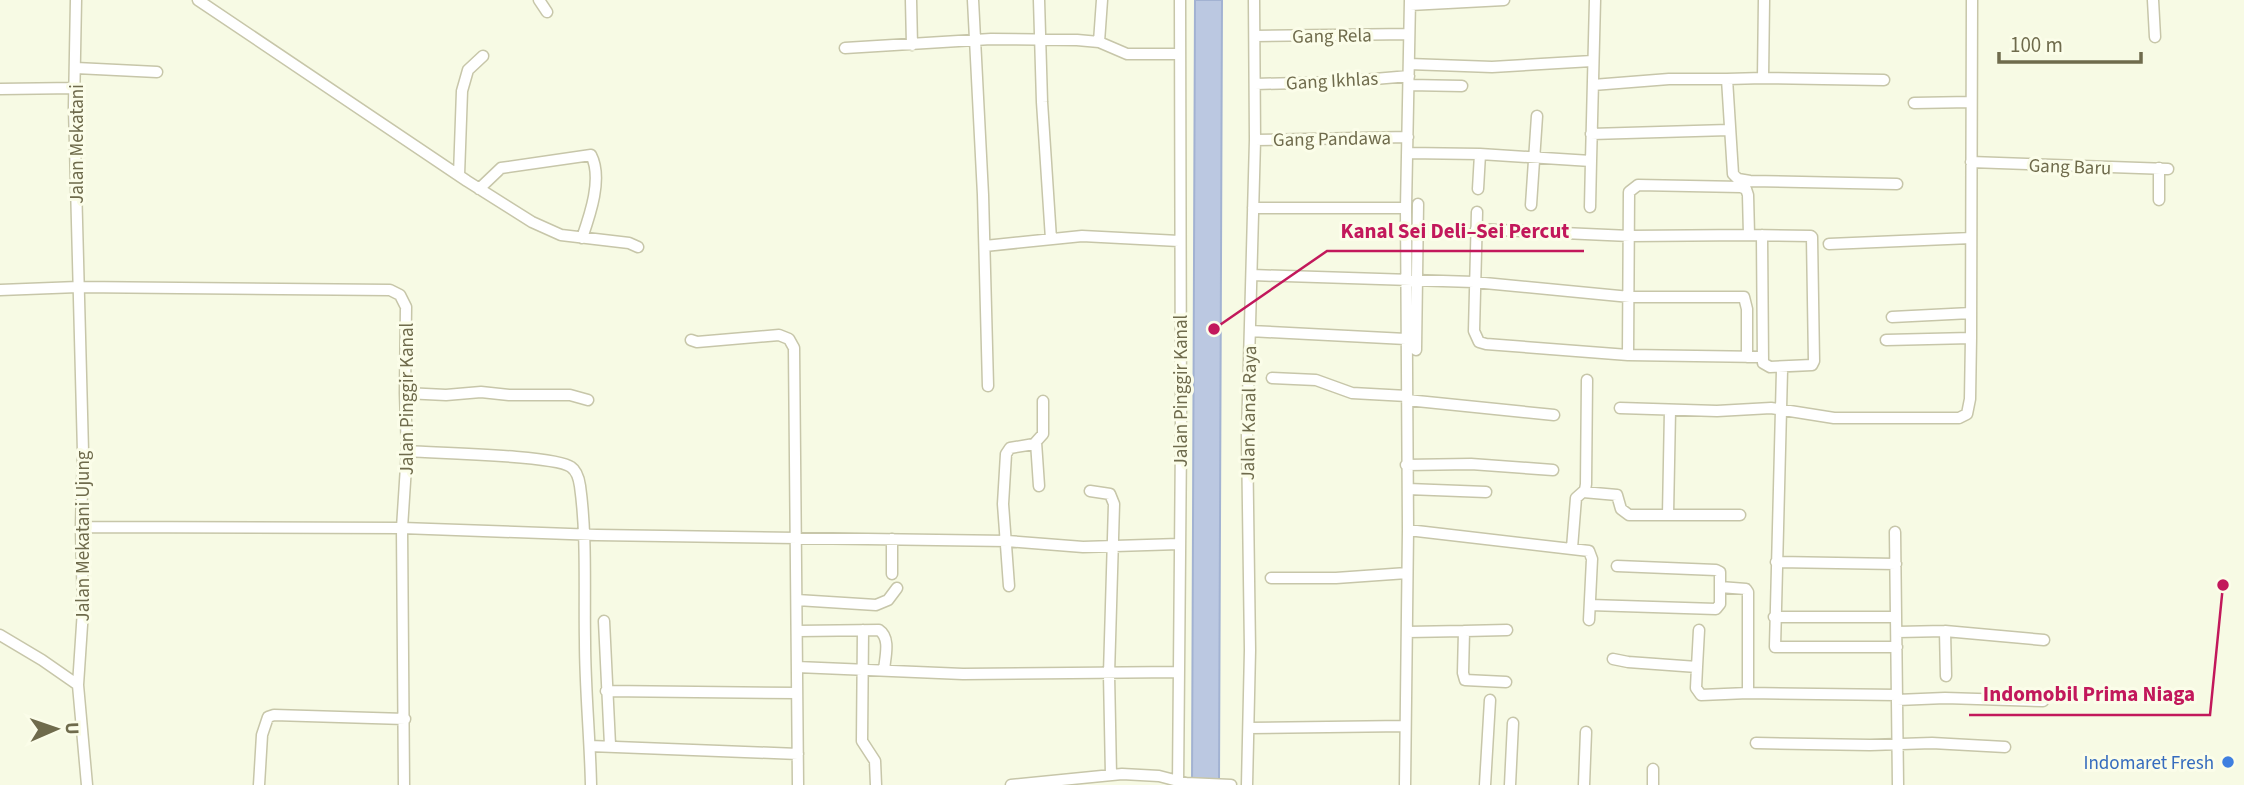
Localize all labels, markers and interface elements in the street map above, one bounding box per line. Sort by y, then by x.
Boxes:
scale bar [1999,21,2141,65]
street label: Gang Rela [1292,22,1372,51]
text: 100 m [2010,30,2063,60]
street label: Gang Ikhlas [1285,66,1379,97]
street label: Jalan Mekatani [64,84,91,204]
street label: Gang Pandawa [1273,125,1391,154]
street label: Gang Baru [2028,153,2112,182]
callout: Kanal Sei Deli–Sei Percut [1327,209,1584,251]
text: Kanal Sei Deli–Sei Percut [1341,216,1569,246]
street label: Jalan Pinggir Kanal [1168,314,1195,467]
street label: Jalan Pinggir Kanal [394,322,421,475]
street label: Jalan Kanal Raya [1235,345,1264,481]
street label: Jalan Mekatani Ujung [70,450,97,621]
callout: Indomobil Prima Niaga [1969,673,2210,715]
text: Indomobil Prima Niaga [1983,679,2195,709]
north arrow [21,694,91,764]
text: U [58,722,85,735]
place label: Indomaret Fresh [2083,750,2214,777]
marker: Indomaret Fresh [2220,754,2236,770]

